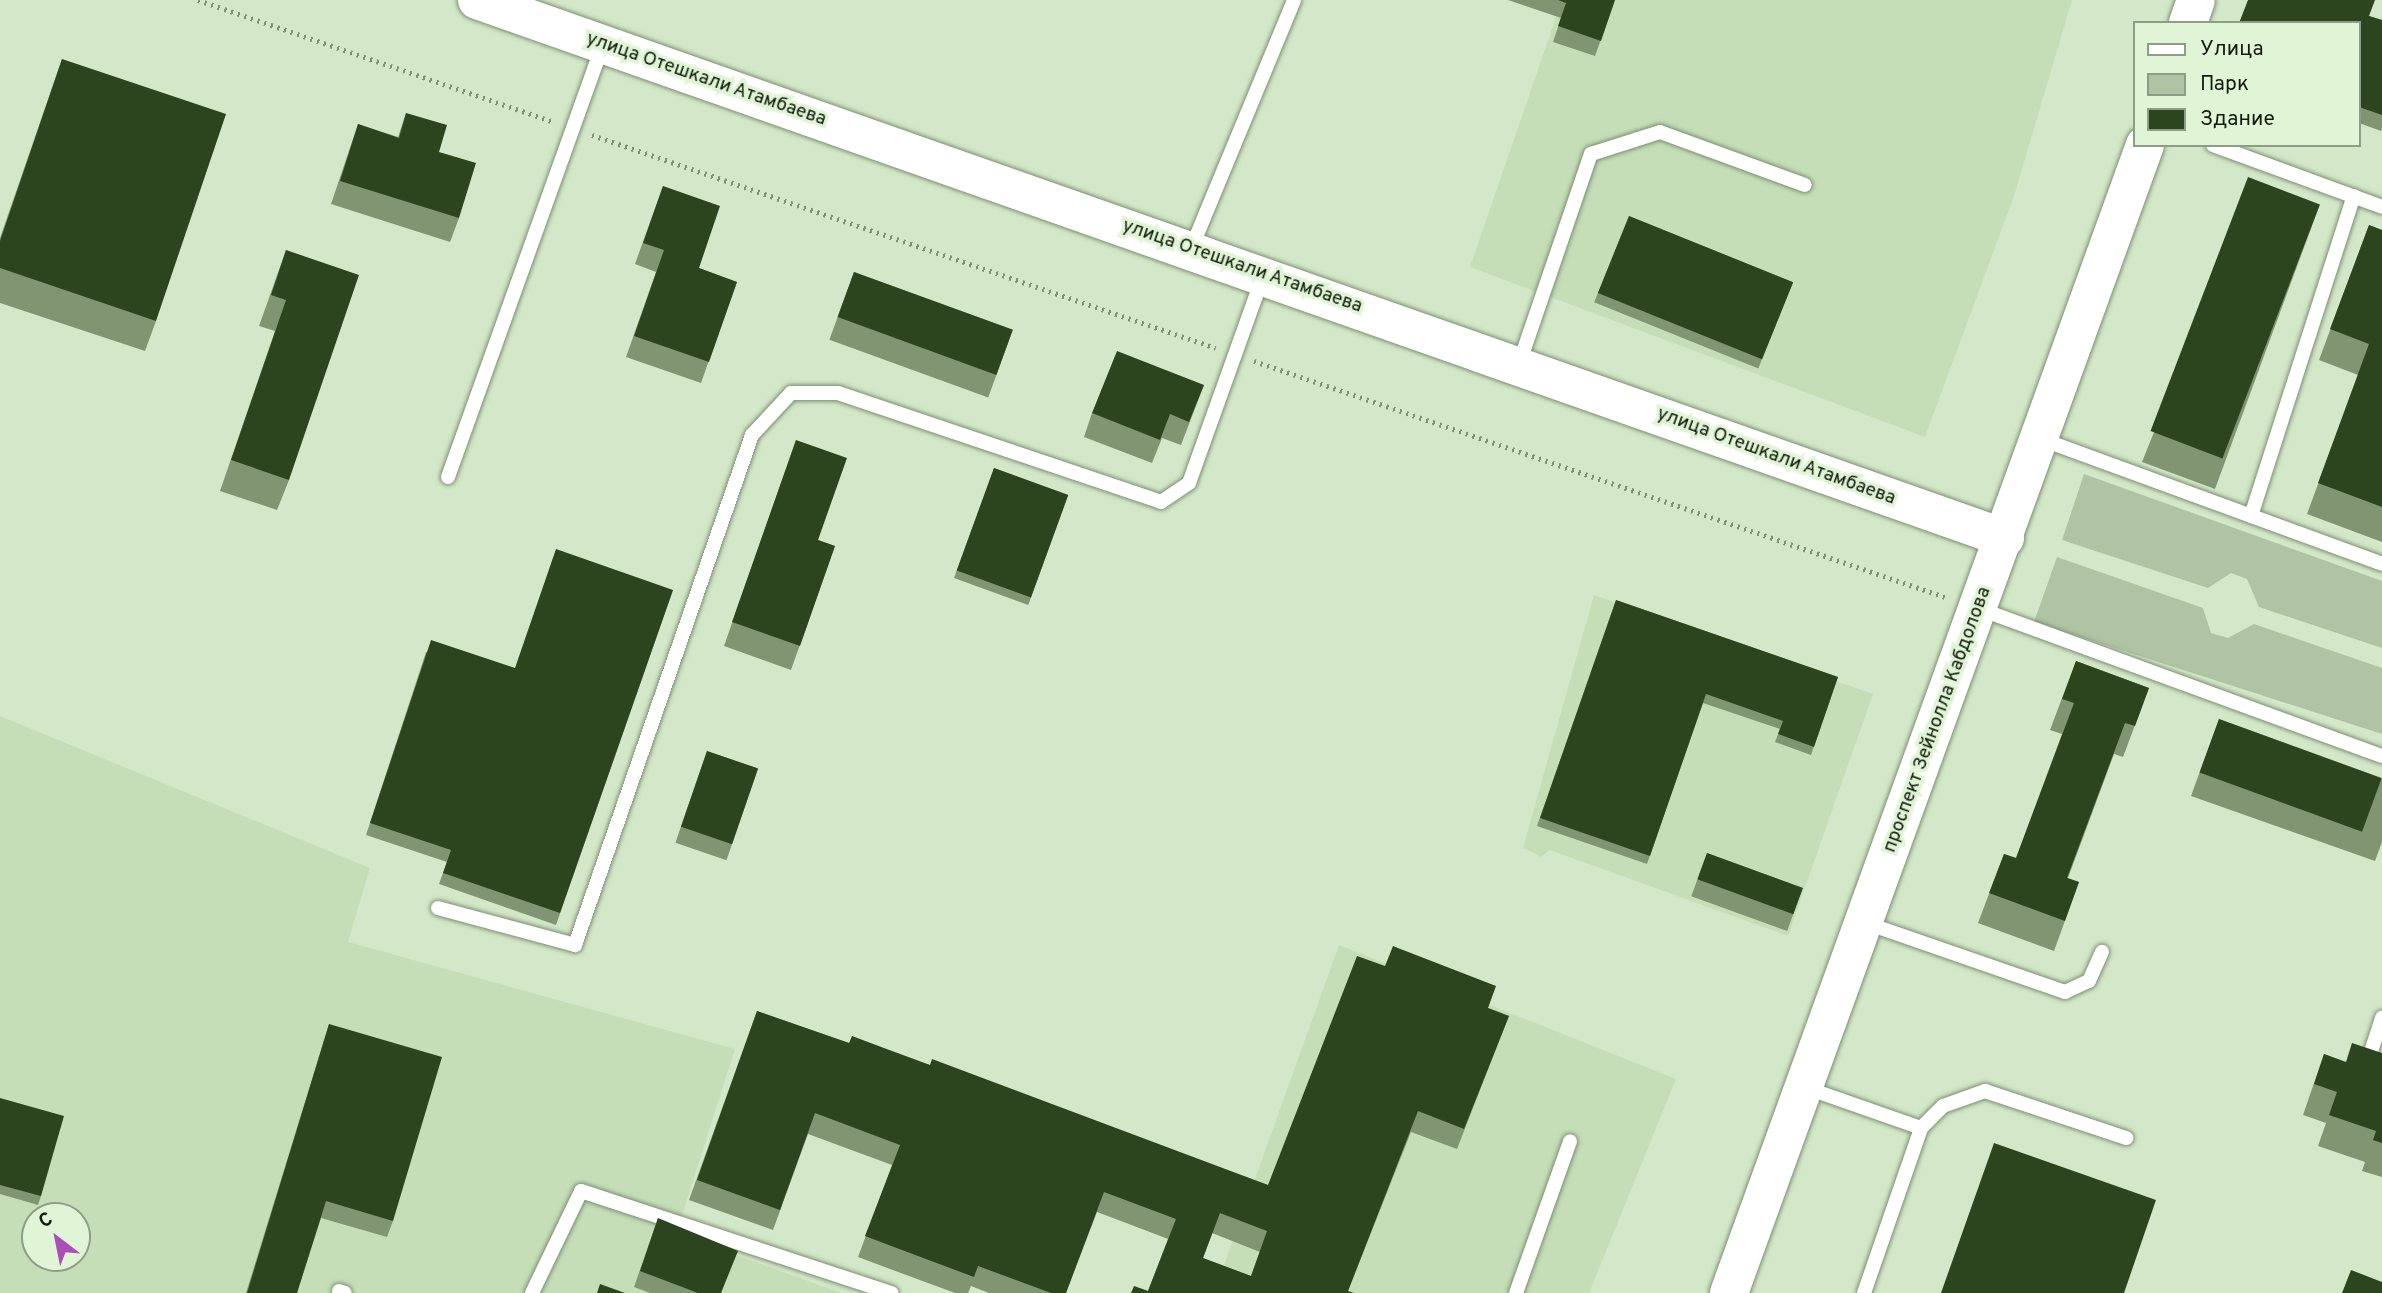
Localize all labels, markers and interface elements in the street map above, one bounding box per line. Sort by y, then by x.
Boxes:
legend [2134,21,2361,147]
street label: улица Отешкали Атамбаева [583,28,829,132]
text: Улица [2200,36,2264,63]
text: Парк [2200,71,2249,98]
text: Здание [2200,106,2275,133]
street label: улица Отешкали Атамбаева [1119,215,1365,319]
street label: улица Отешкали Атамбаева [1653,403,1899,511]
street label: проспект Зейнолла Кабдолова [1879,584,1997,856]
north arrow [21,1202,91,1272]
text: С [34,1207,57,1234]

